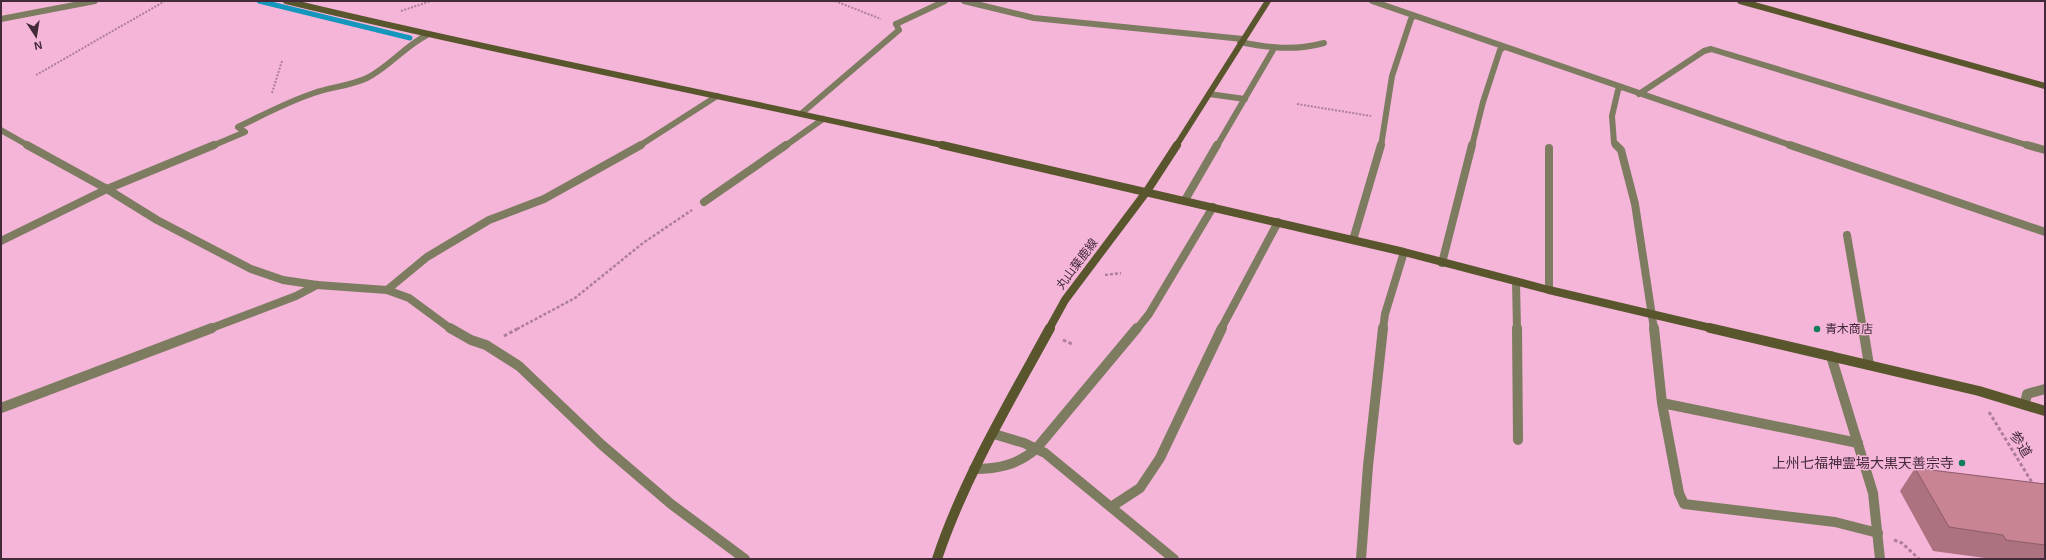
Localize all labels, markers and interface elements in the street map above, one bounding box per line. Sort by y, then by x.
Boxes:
north arrow [16,16,56,56]
text: N [33,39,43,52]
street label: 丸山葉鹿線 [1053,236,1101,292]
place label: 青木商店 [1825,322,1873,336]
marker: 青木商店 [1812,324,1822,334]
street label: 参道 [2007,428,2035,460]
place label: 上州七福神霊場大黒天善宗寺 [1772,455,1954,471]
marker: 上州七福神霊場大黒天善宗寺 [1957,458,1967,468]

